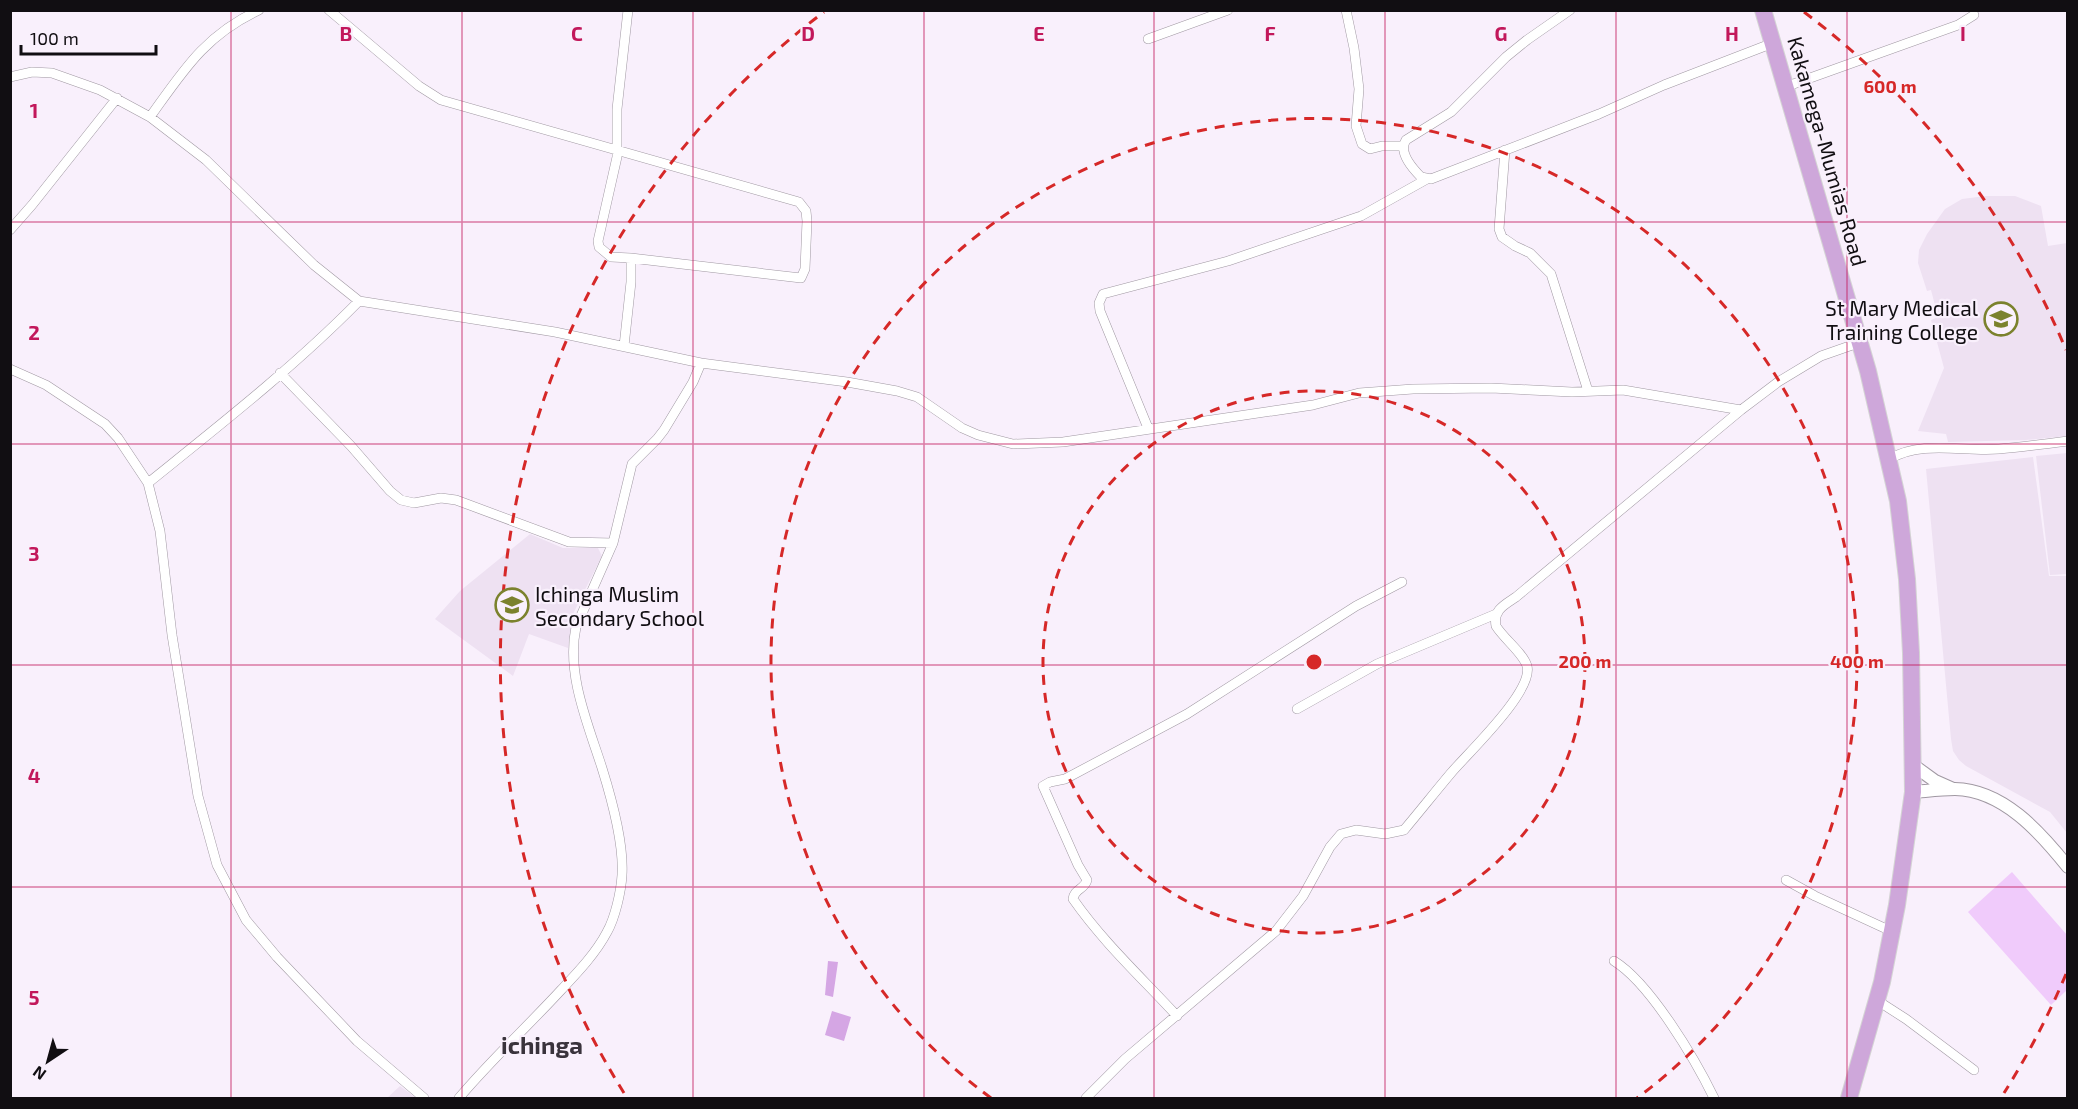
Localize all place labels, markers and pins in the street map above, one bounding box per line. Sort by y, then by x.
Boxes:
place label: St Mary Medical Training College [1825,295,1979,344]
school or university icon: St Mary Medical Training College [1983,301,2019,337]
place label: Ichinga Muslim Secondary School [535,581,705,630]
school or university icon: Ichinga Muslim Secondary School [494,587,530,623]
centre of rings [1304,652,1324,672]

